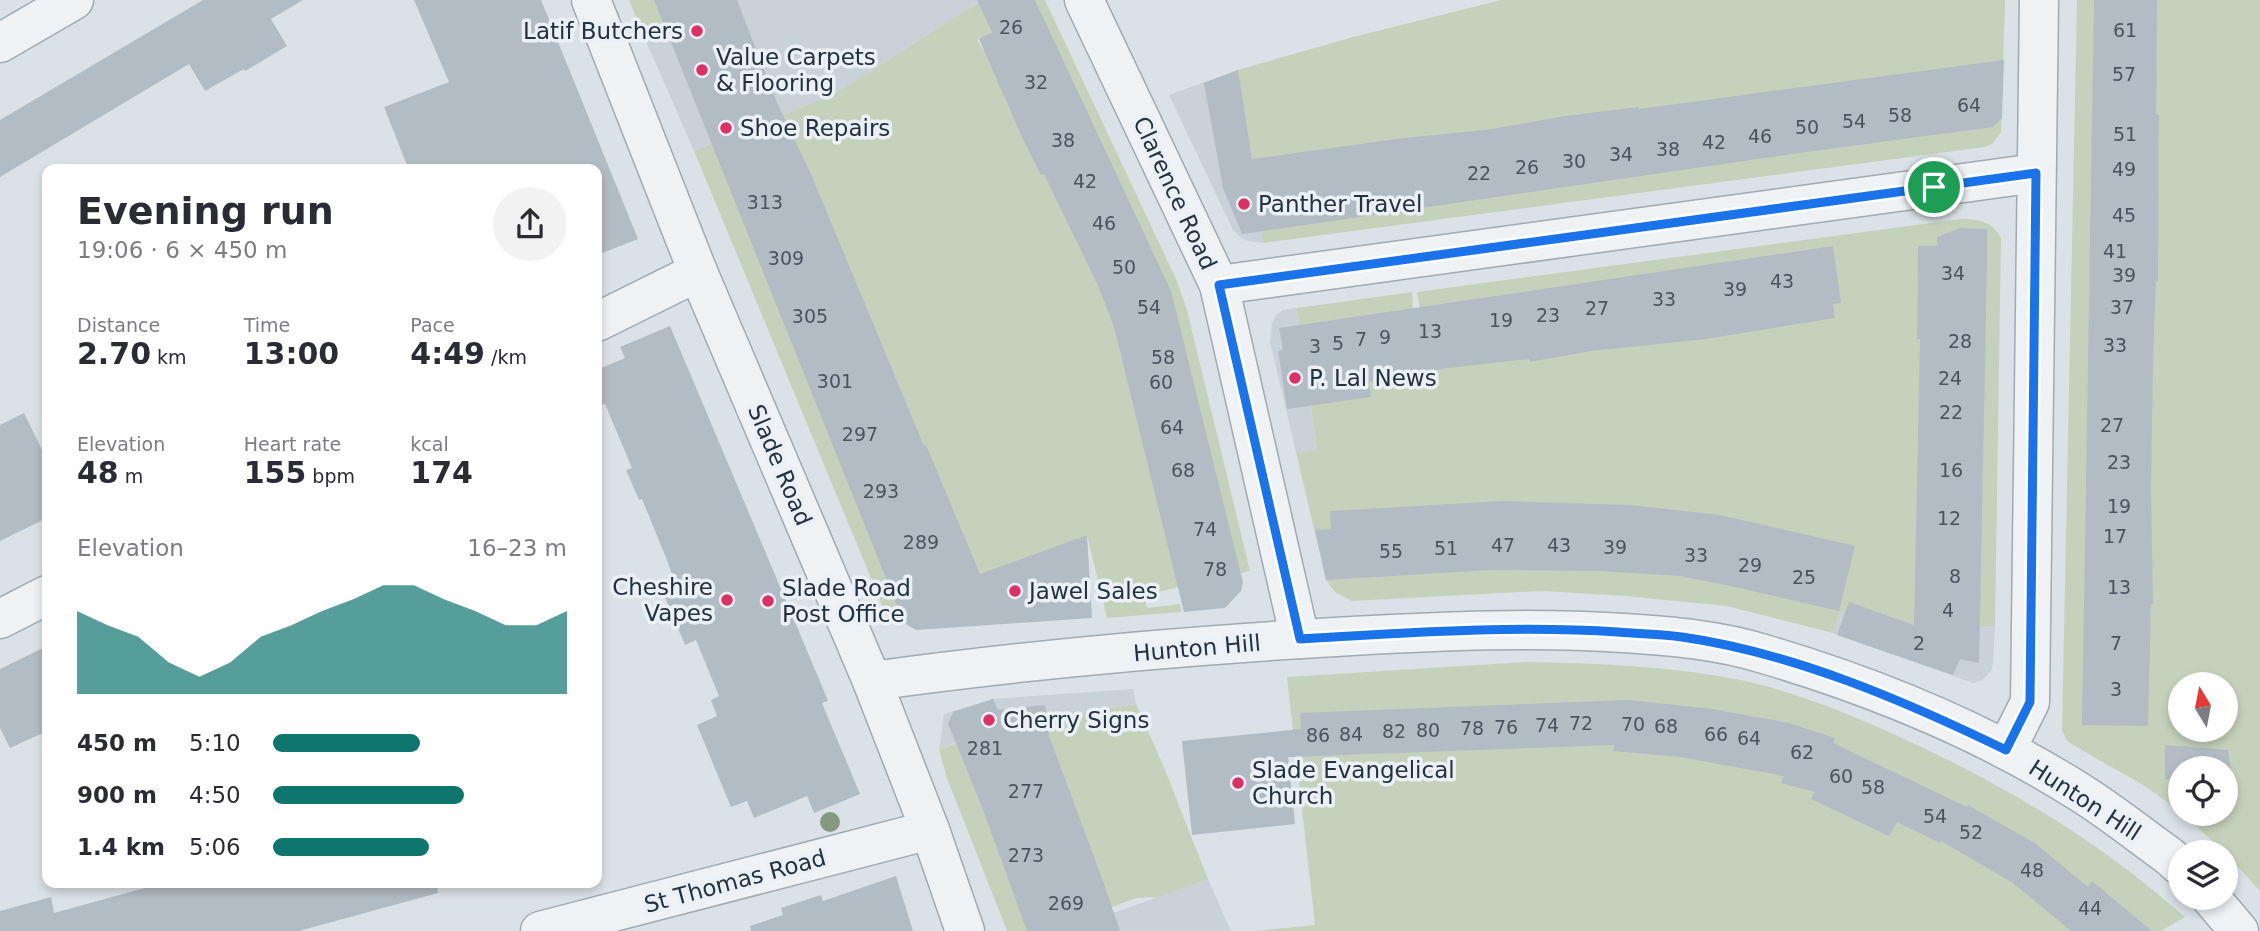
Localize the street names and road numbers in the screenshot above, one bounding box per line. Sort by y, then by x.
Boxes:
street label: Clarence Road [1128,112,1222,274]
street label: Slade Road [743,401,817,529]
street label: Hunton Hill [1132,629,1262,667]
street label: Hunton Hill [2024,754,2146,846]
street label: St Thomas Road [641,844,829,918]

